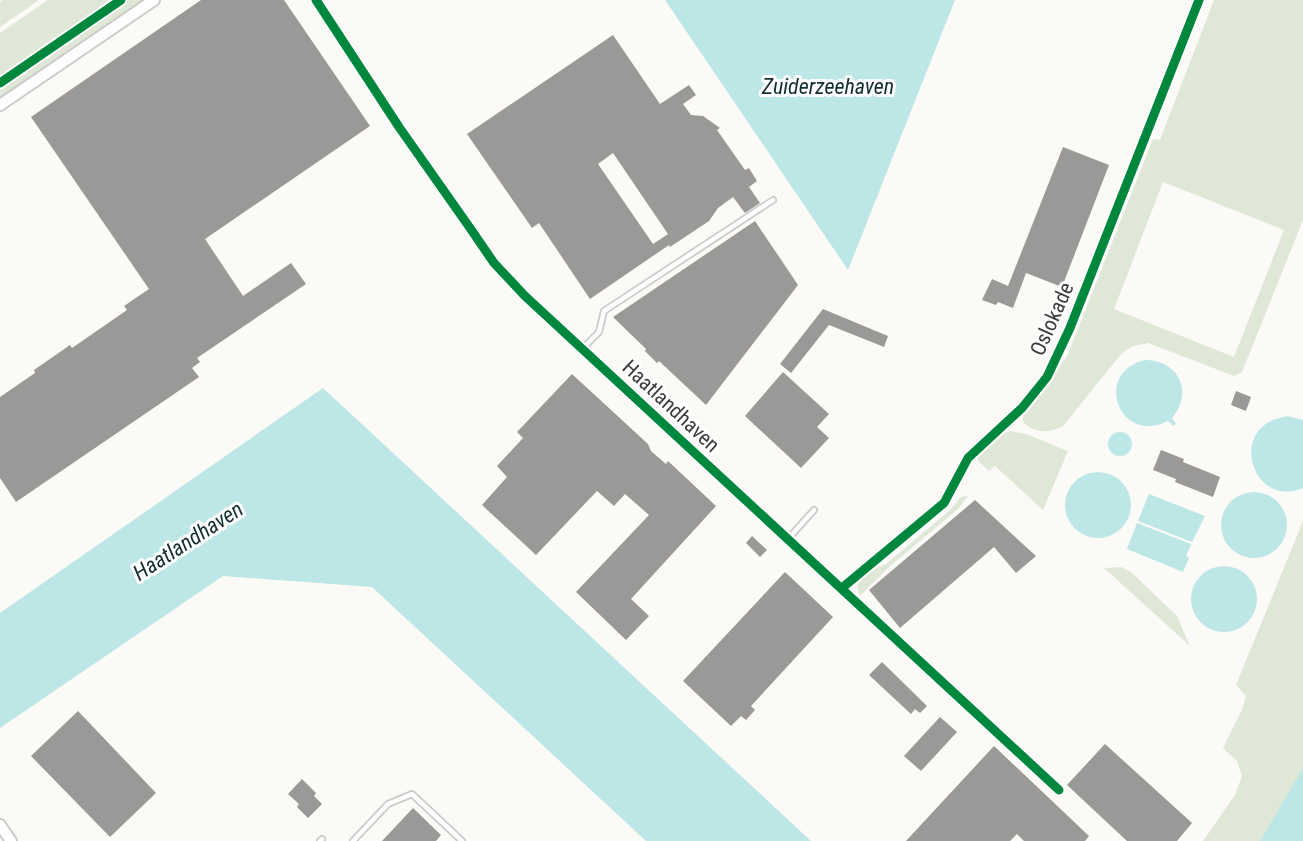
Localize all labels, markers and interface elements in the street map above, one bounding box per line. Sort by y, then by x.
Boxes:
water label: Zuiderzeehaven [761,74,894,99]
street label: Oslokade [1025,279,1079,359]
street label: Haatlandhaven [618,355,724,457]
water label: Haatlandhaven [128,496,248,586]

